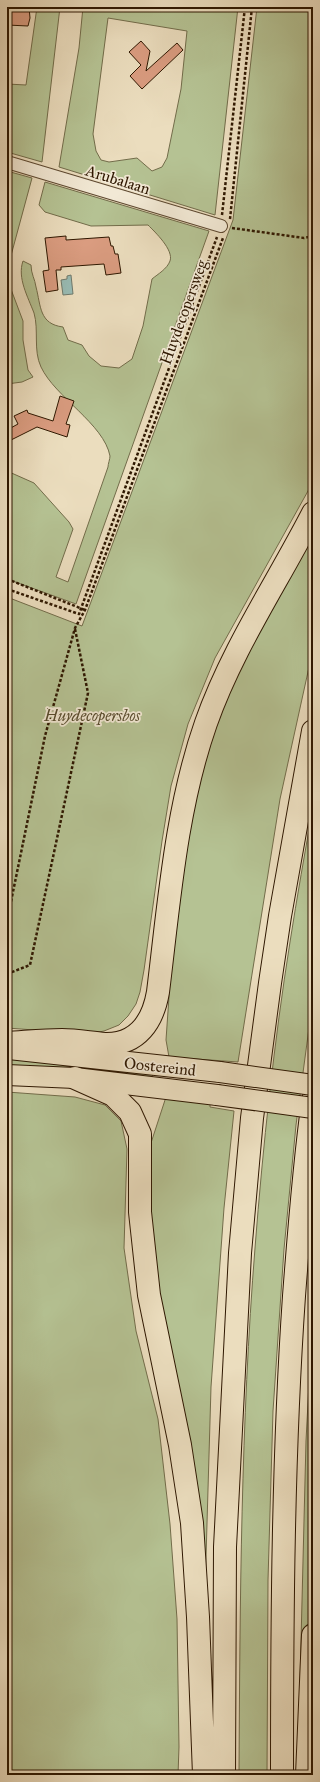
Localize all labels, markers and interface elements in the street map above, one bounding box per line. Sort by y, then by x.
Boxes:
street label: Arubalaan [82,160,153,198]
street label: Huydecopersweg [156,257,212,367]
park label: Huydecopersbos [43,706,140,726]
street label: Oostereind [123,1053,197,1080]

